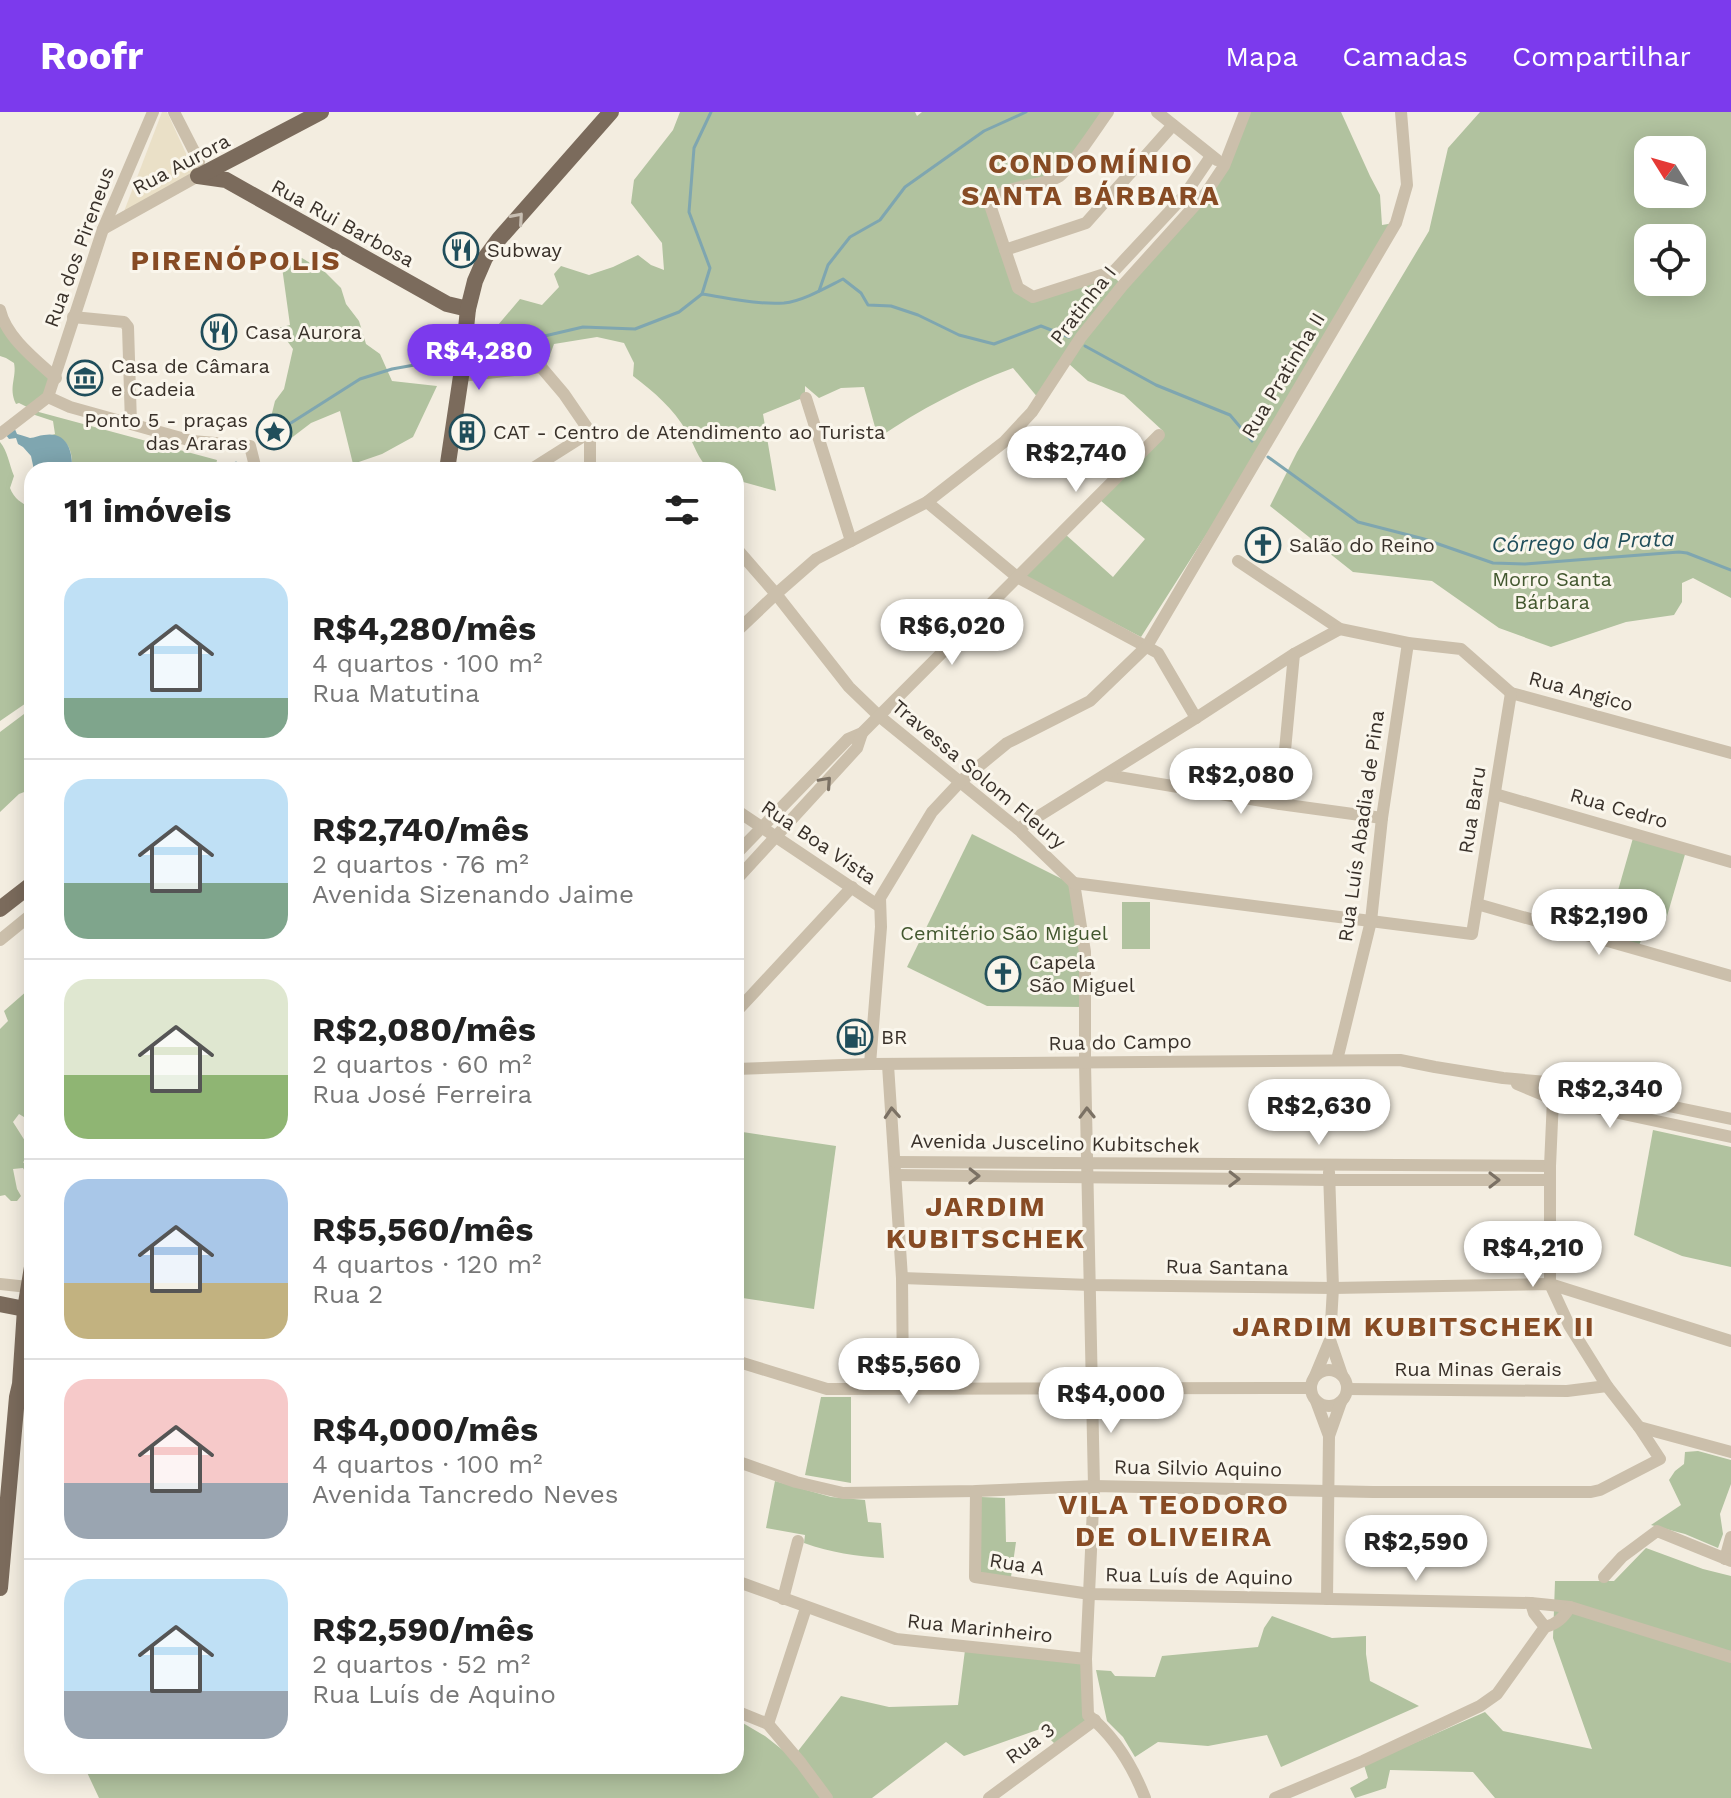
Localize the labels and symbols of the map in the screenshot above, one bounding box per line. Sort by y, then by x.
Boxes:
street label: Rua Aurora [128,128,234,200]
north arrow [1634,136,1706,208]
district label: CONDOMÍNIO SANTA BÁRBARA [961,147,1221,212]
street label: Rua dos Pireneus [39,164,119,330]
street label: Rua Rui Barbosa [267,174,419,272]
one-way arrow [508,212,523,227]
restaurant icon: Subway [442,231,480,269]
place label: Subway [487,238,563,262]
district label: PIRENÓPOLIS [130,244,342,277]
street label: Pratinha I [1045,261,1121,349]
street label: Rua Pratinha II [1236,308,1330,442]
restaurant icon: Casa Aurora [200,313,238,351]
place label: Casa Aurora [245,320,362,344]
pin: R$4,280 [405,324,553,392]
place label: Casa de Câmara e Cadeia [111,354,270,401]
museum icon: Casa de Câmara e Cadeia [66,359,104,397]
place label: Ponto 5 - praças das Araras [84,408,248,455]
place icon: Ponto 5 - praças das Araras [255,413,293,451]
building icon: CAT - Centro de Atendimento ao Turista [448,413,486,451]
place label: CAT - Centro de Atendimento ao Turista [493,420,885,444]
pin: R$2,740 [1002,426,1150,494]
church icon: Salão do Reino [1244,526,1282,564]
water label: Córrego da Prata [1491,526,1675,557]
place label: Salão do Reino [1289,533,1435,557]
park label: Morro Santa Bárbara [1492,567,1612,614]
pin: R$6,020 [878,599,1026,667]
street label: Rua Angico [1526,666,1636,716]
street label: Travessa Solom Fleury [887,694,1071,854]
street label: Rua Luís Abadia de Pina [1333,709,1389,943]
pin: R$2,080 [1167,748,1315,816]
street label: Rua Baru [1453,765,1491,855]
one-way arrow [817,776,831,791]
street label: Rua Cedro [1567,783,1671,833]
street label: Rua Boa Vista [757,795,881,889]
pin: R$2,190 [1525,889,1673,957]
park label: Cemitério São Miguel [900,921,1108,945]
place label: Capela São Miguel [1029,950,1135,997]
church icon: Capela São Miguel [984,955,1022,993]
fuel station icon: BR [836,1018,874,1056]
place label: BR [881,1025,907,1049]
street label: Rua do Campo [1048,1029,1192,1055]
pin: R$2,340 [1536,1062,1684,1130]
pin: R$2,630 [1245,1079,1393,1147]
one-way arrow [884,1106,901,1119]
one-way arrow [1078,1106,1095,1119]
street label: Avenida Juscelino Kubitschek [910,1128,1200,1158]
one-way arrow [968,1167,981,1185]
one-way arrow [1228,1170,1241,1188]
one-way arrow [1488,1171,1501,1189]
district label: JARDIM KUBITSCHEK [886,1190,1086,1255]
pin: R$4,210 [1459,1221,1607,1289]
street label: Rua Santana [1165,1254,1289,1280]
district label: JARDIM KUBITSCHEK II [1232,1310,1596,1343]
pin: R$5,560 [835,1338,983,1406]
street label: Rua Minas Gerais [1394,1357,1562,1381]
pin: R$4,000 [1037,1367,1185,1435]
street label: Rua Silvio Aquino [1114,1455,1282,1481]
district label: VILA TEODORO DE OLIVEIRA [1058,1488,1290,1553]
pin: R$2,590 [1342,1515,1490,1583]
street label: Rua A [988,1548,1046,1580]
street label: Rua Luís de Aquino [1105,1562,1293,1590]
street label: Rua Marinheiro [906,1608,1054,1648]
street label: Rua 3 [1001,1717,1059,1769]

